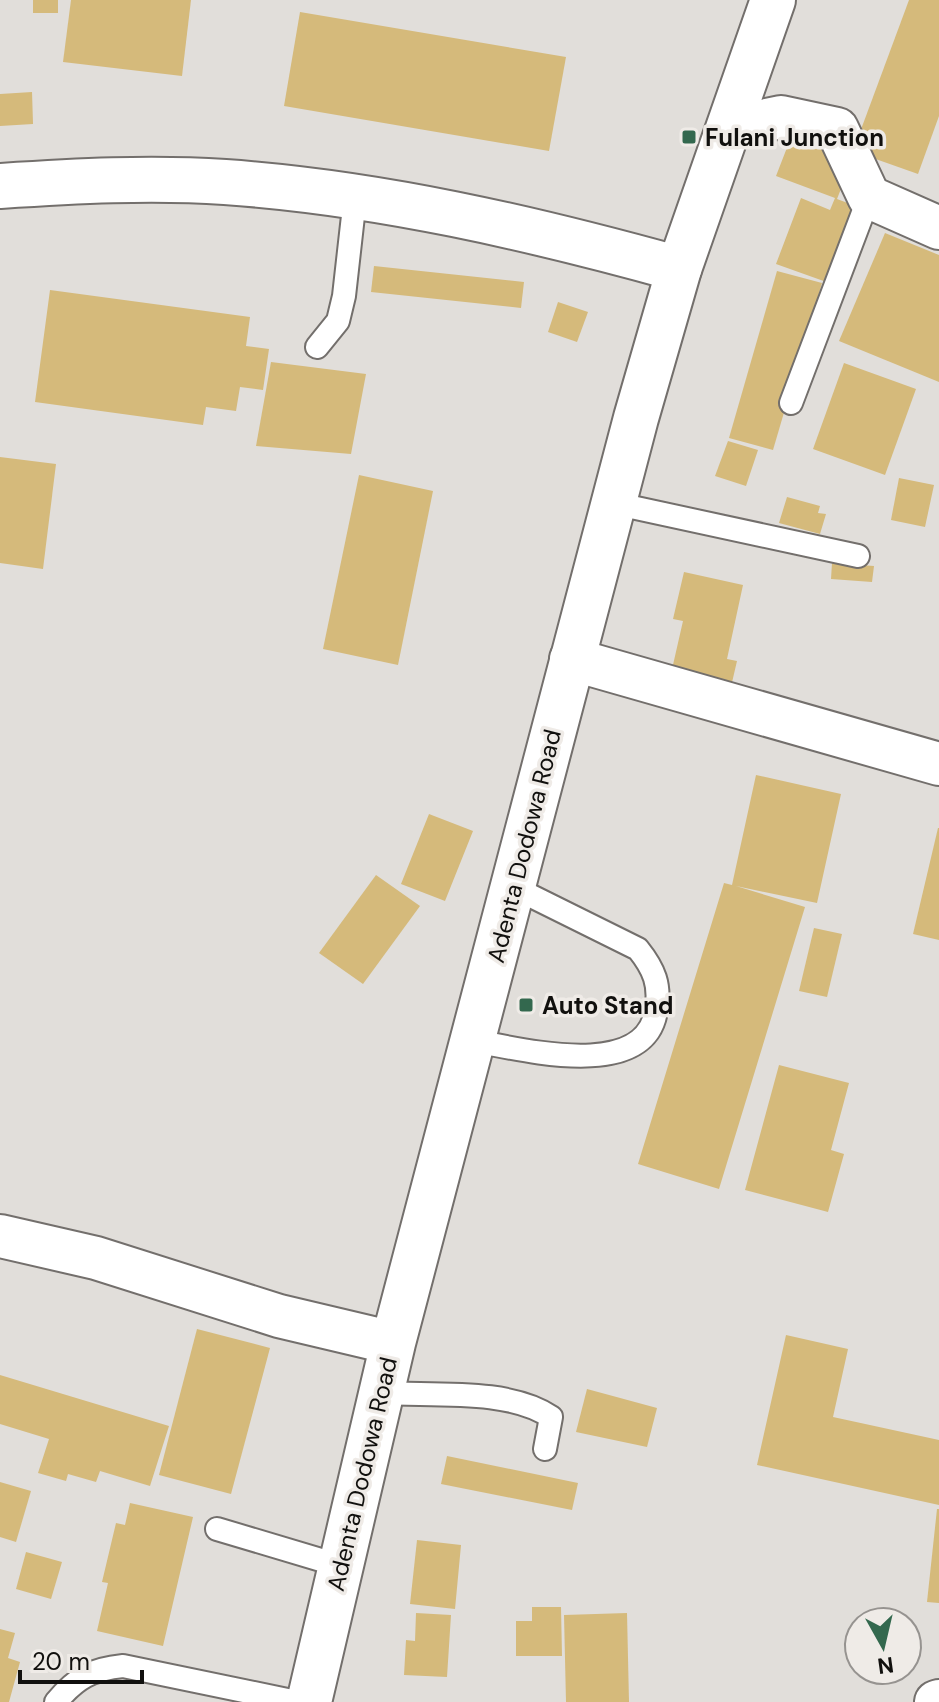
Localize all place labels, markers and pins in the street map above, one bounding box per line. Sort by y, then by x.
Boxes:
place label: Fulani Junction [705,122,884,153]
marker: Fulani Junction [680,128,698,146]
place label: Auto Stand [542,990,673,1021]
marker: Auto Stand [517,996,535,1014]

